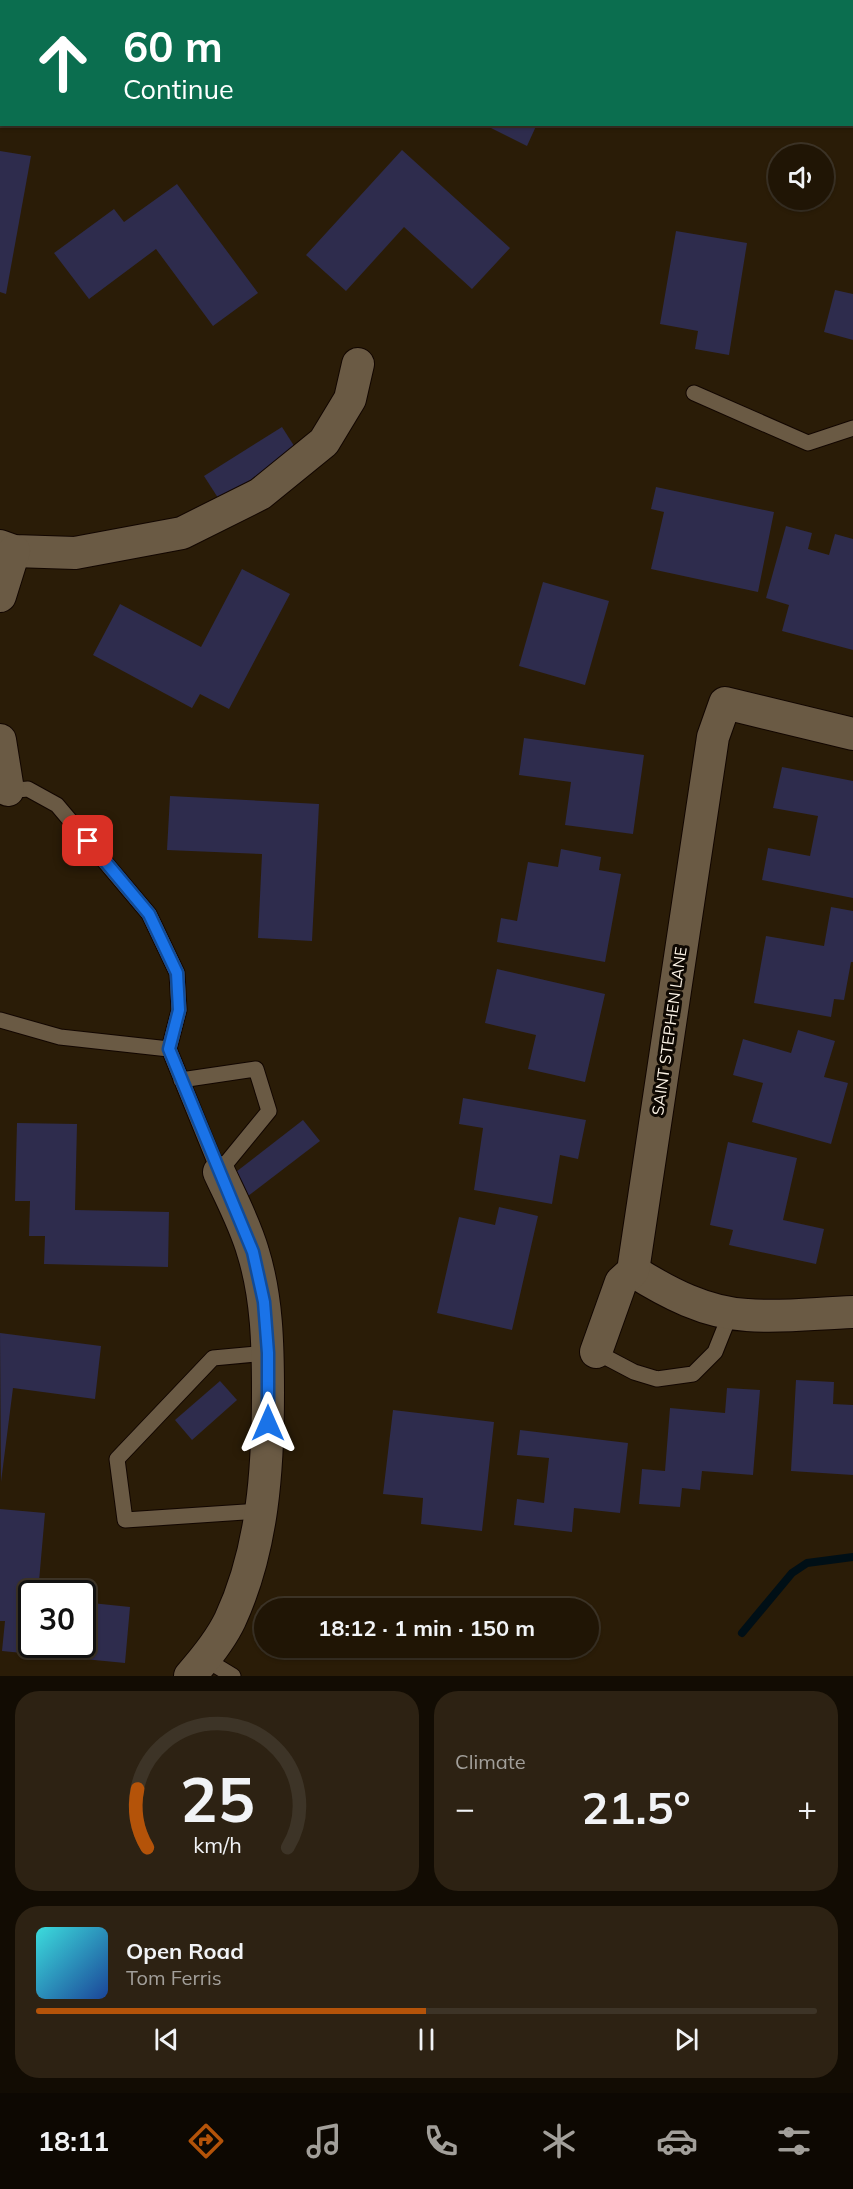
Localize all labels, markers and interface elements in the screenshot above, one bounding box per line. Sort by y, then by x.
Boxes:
text: 60 m [123,20,223,73]
icon: ahead [24,24,102,102]
text: Continue [123,72,234,106]
map controls [768,144,834,210]
button: sound [768,144,834,210]
pin [62,815,113,866]
icon: arrive [71,824,104,857]
street label: SAINT STEPHEN LANE [647,945,691,1117]
position arrow [236,1391,300,1455]
speed limit sign: 30 [18,1580,96,1658]
text: 18:12 · 1 min · 150 m [318,1614,535,1642]
text: Climate [455,1749,526,1774]
text: 25 [180,1759,254,1838]
text: 21.5° [581,1779,691,1835]
text: − [455,1787,475,1828]
text: + [797,1787,817,1828]
text: km/h [193,1831,241,1858]
text: Open Road [126,1937,244,1965]
text: Tom Ferris [126,1965,222,1990]
icon: previous [150,2023,183,2056]
icon: pause [410,2023,443,2056]
icon: next [670,2023,703,2056]
icon: directions [185,2120,227,2162]
icon: music [303,2120,345,2162]
icon: phone [420,2120,462,2162]
icon: climate [538,2120,580,2162]
icon: car [656,2120,698,2162]
icon: filters [773,2120,815,2162]
text: 18:11 [38,2124,109,2158]

